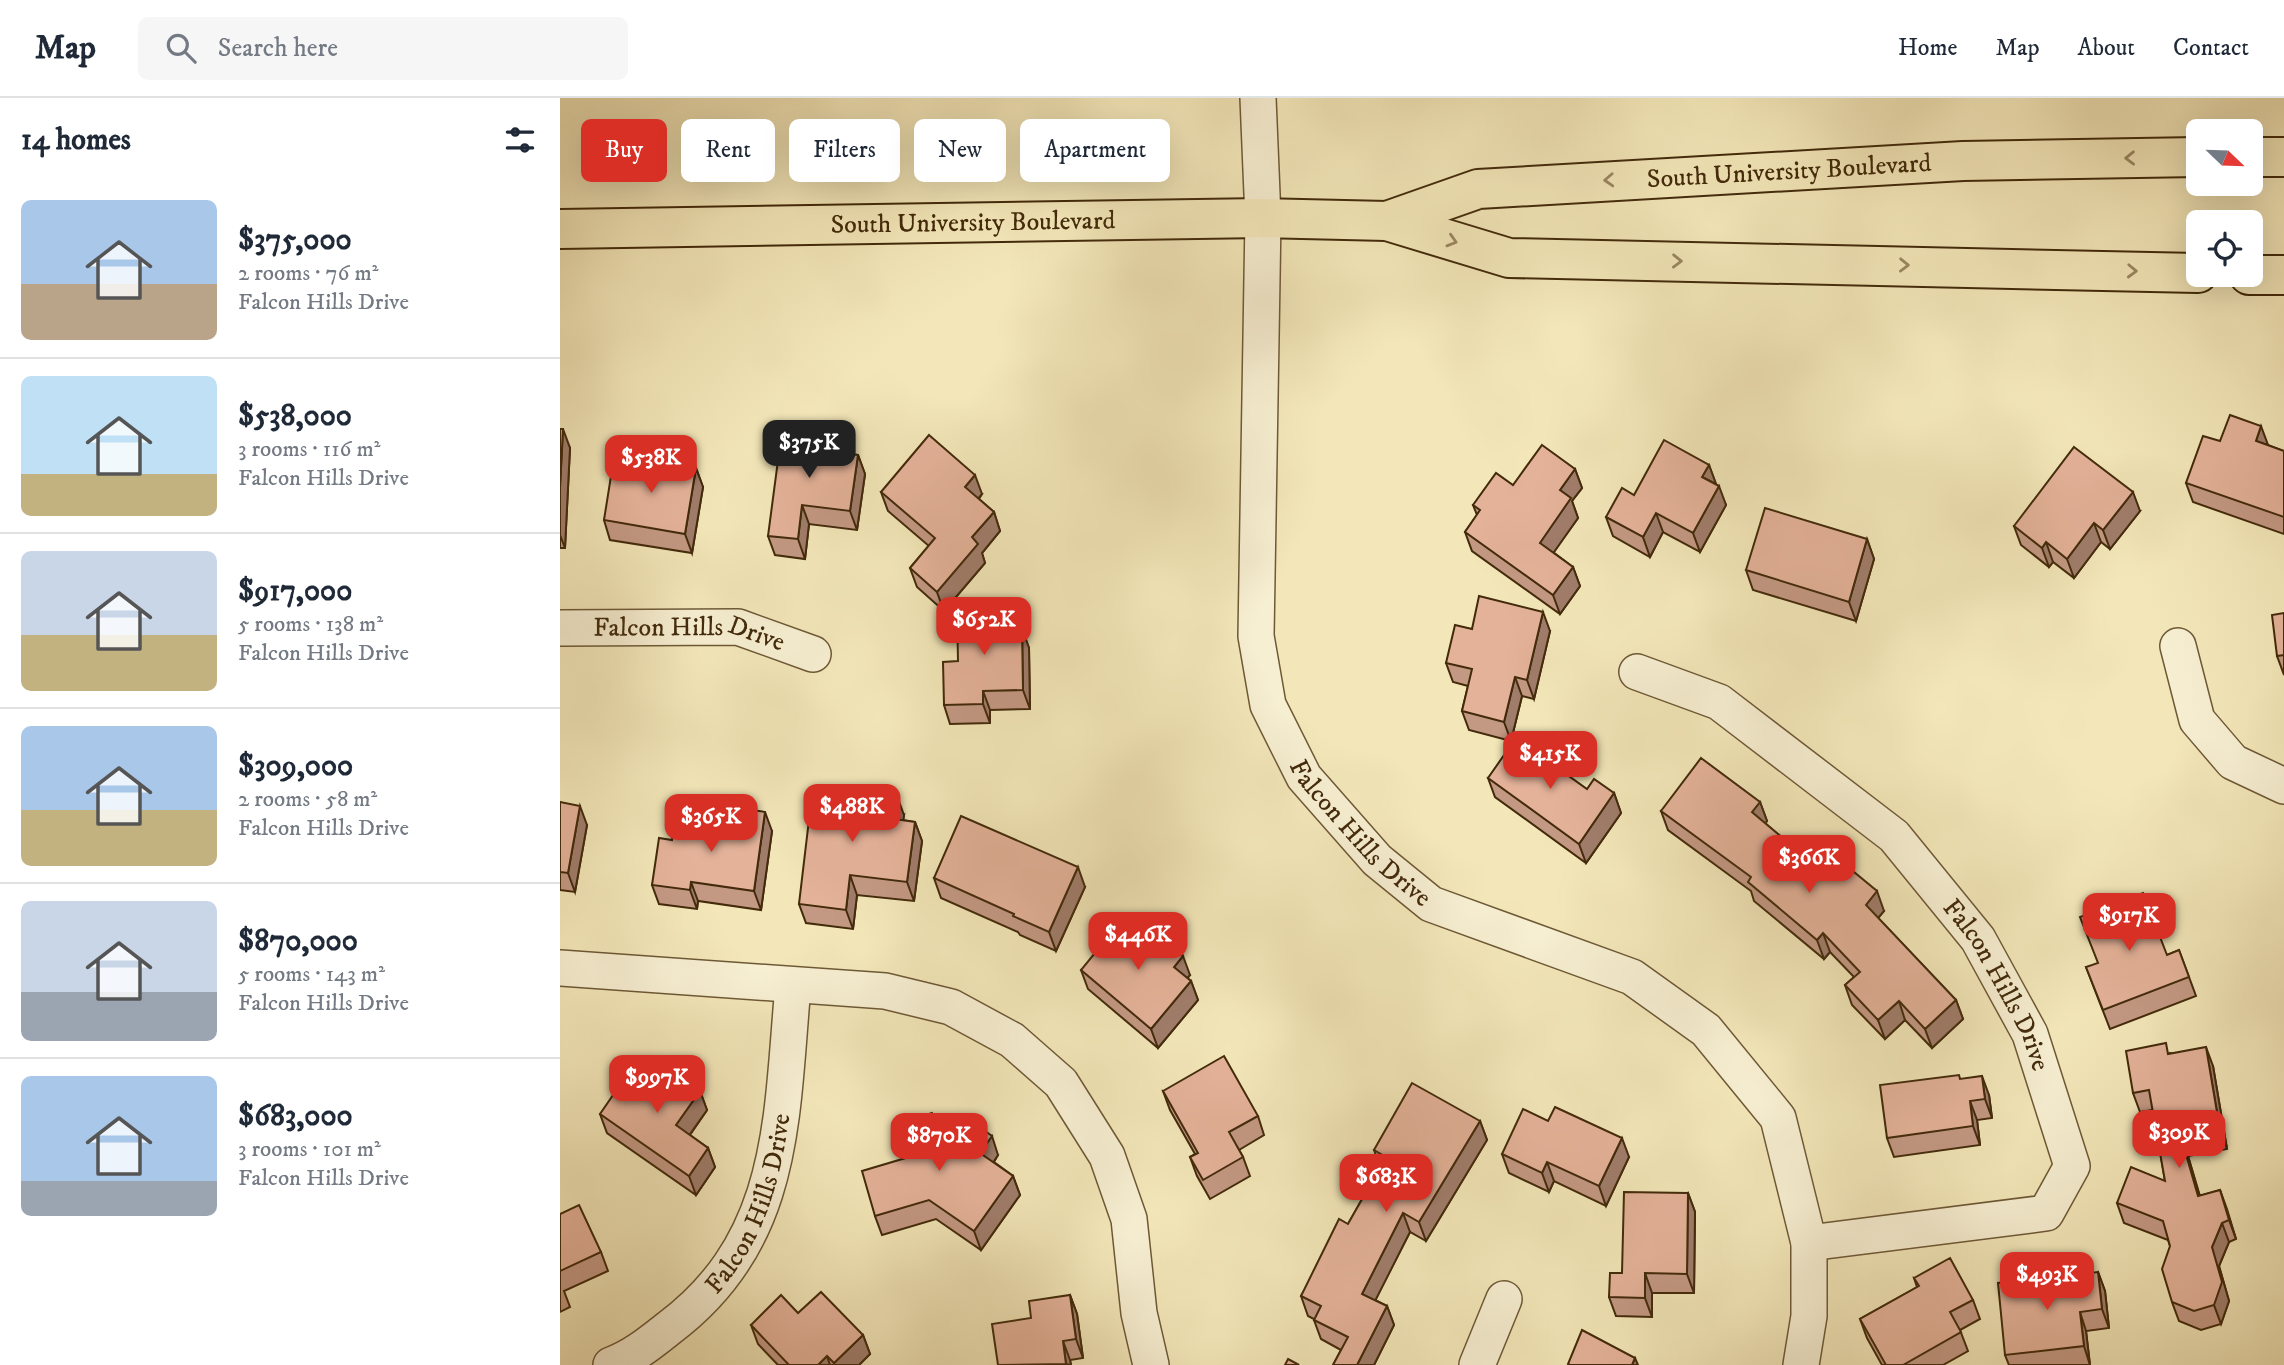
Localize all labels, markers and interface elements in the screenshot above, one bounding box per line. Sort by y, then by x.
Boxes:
search box [138,17,628,80]
text: Map [35,28,96,69]
icon: search [162,29,200,67]
text: Search here [218,32,338,65]
text: Home [1898,33,1957,63]
text: Map [1995,33,2040,63]
text: About [2078,33,2135,63]
text: Contact [2173,33,2249,63]
chip: Buy [581,119,667,182]
chip: Rent [681,119,775,182]
chip: Filters [789,119,900,182]
chip: New [914,119,1006,182]
chip: Apartment [1020,119,1170,182]
north arrow [2186,119,2263,196]
map controls [2186,119,2263,287]
icon: filters [501,121,539,159]
text: 14 homes [21,122,131,159]
street label: South University Boulevard [1646,146,1932,196]
one-way arrow [2124,150,2135,166]
one-way arrow [1603,172,1614,187]
street label: South University Boulevard [830,204,1116,241]
button: locate [2186,210,2263,287]
text: $375,000 [238,222,352,259]
icon: home [77,228,161,312]
one-way arrow [1446,233,1458,248]
one-way arrow [1672,254,1683,269]
one-way arrow [1899,258,1910,273]
text: 2 rooms · 76 m² [238,259,378,288]
one-way arrow [2127,263,2138,278]
text: Falcon Hills Drive [238,288,409,317]
text: $538,000 [238,398,352,435]
icon: home [77,404,161,488]
pin: $375K [760,420,858,480]
text: $375K [779,428,839,457]
text: 3 rooms · 116 m² [238,435,381,464]
pin: $538K [602,436,700,495]
text: $538K [621,443,681,472]
text: Falcon Hills Drive [238,464,409,493]
text: $917,000 [238,573,352,610]
icon: home [77,579,161,663]
pin: $652K [935,598,1033,657]
text: $652K [952,605,1016,634]
street label: Falcon Hills Drive [593,608,789,659]
text: 5 rooms · 138 m² [238,610,383,639]
text: Falcon Hills Drive [238,639,409,668]
pin: $415K [1501,732,1599,791]
text: $415K [1519,739,1581,768]
text: $309,000 [238,748,353,785]
icon: home [77,754,161,838]
street label: Falcon Hills Drive [1281,754,1438,914]
pin: $488K [803,784,901,844]
text: 2 rooms · 58 m² [238,785,377,814]
text: $488K [820,792,884,821]
pin: $365K [662,794,760,854]
text: $365K [681,802,741,831]
text: Falcon Hills Drive [238,814,409,843]
pin: $366K [1760,836,1858,895]
text: $366K [1778,843,1840,872]
street label: Falcon Hills Drive [1935,892,2057,1075]
pin: $917K [2080,894,2178,953]
text: $917K [2099,901,2159,930]
pin: $446K [1089,912,1187,972]
text: $446K [1104,920,1172,949]
text: $870,000 [238,923,358,960]
icon: home [77,929,161,1013]
text: 5 rooms · 143 m² [238,960,385,989]
text: Falcon Hills Drive [238,989,409,1018]
pin: $997K [608,1056,706,1115]
text: $997K [625,1063,689,1092]
text: $683,000 [238,1098,353,1135]
icon: home [77,1104,161,1188]
pin: $309K [2130,1110,2228,1170]
street label: Falcon Hills Drive [698,1112,798,1301]
pin: $870K [890,1114,988,1173]
text: $309K [2148,1118,2210,1147]
text: $870K [907,1121,971,1150]
text: 3 rooms · 101 m² [238,1135,381,1164]
pin: $683K [1337,1154,1435,1214]
text: $683K [1356,1162,1416,1191]
text: Falcon Hills Drive [238,1164,409,1193]
pin: $493K [1998,1252,2096,1312]
text: $493K [2016,1260,2078,1289]

